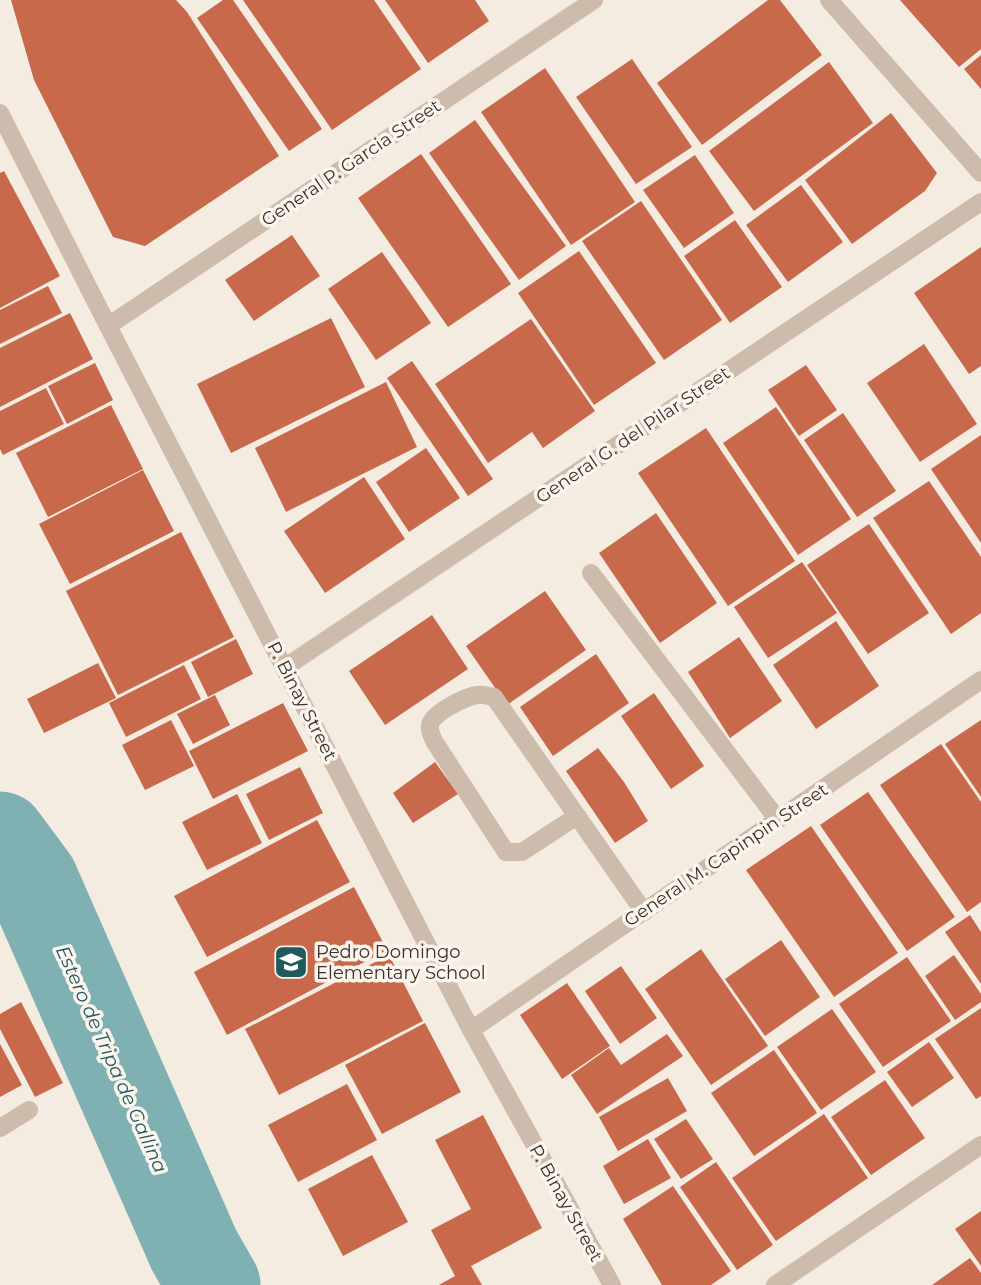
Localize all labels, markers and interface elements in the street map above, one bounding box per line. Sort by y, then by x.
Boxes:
street label: General P. Garcia Street [257,95,445,231]
street label: General G. del Pilar Street [532,362,734,508]
street label: P. Binay Street [263,638,341,764]
street label: General M. Capinpin Street [620,778,832,932]
place label: Pedro Domingo Elementary School [316,941,486,984]
water label: Estero de Tripa de Gallina [51,942,172,1176]
school or university icon: Pedro Domingo Elementary School [272,943,310,981]
street label: P. Binay Street [525,1141,607,1265]

